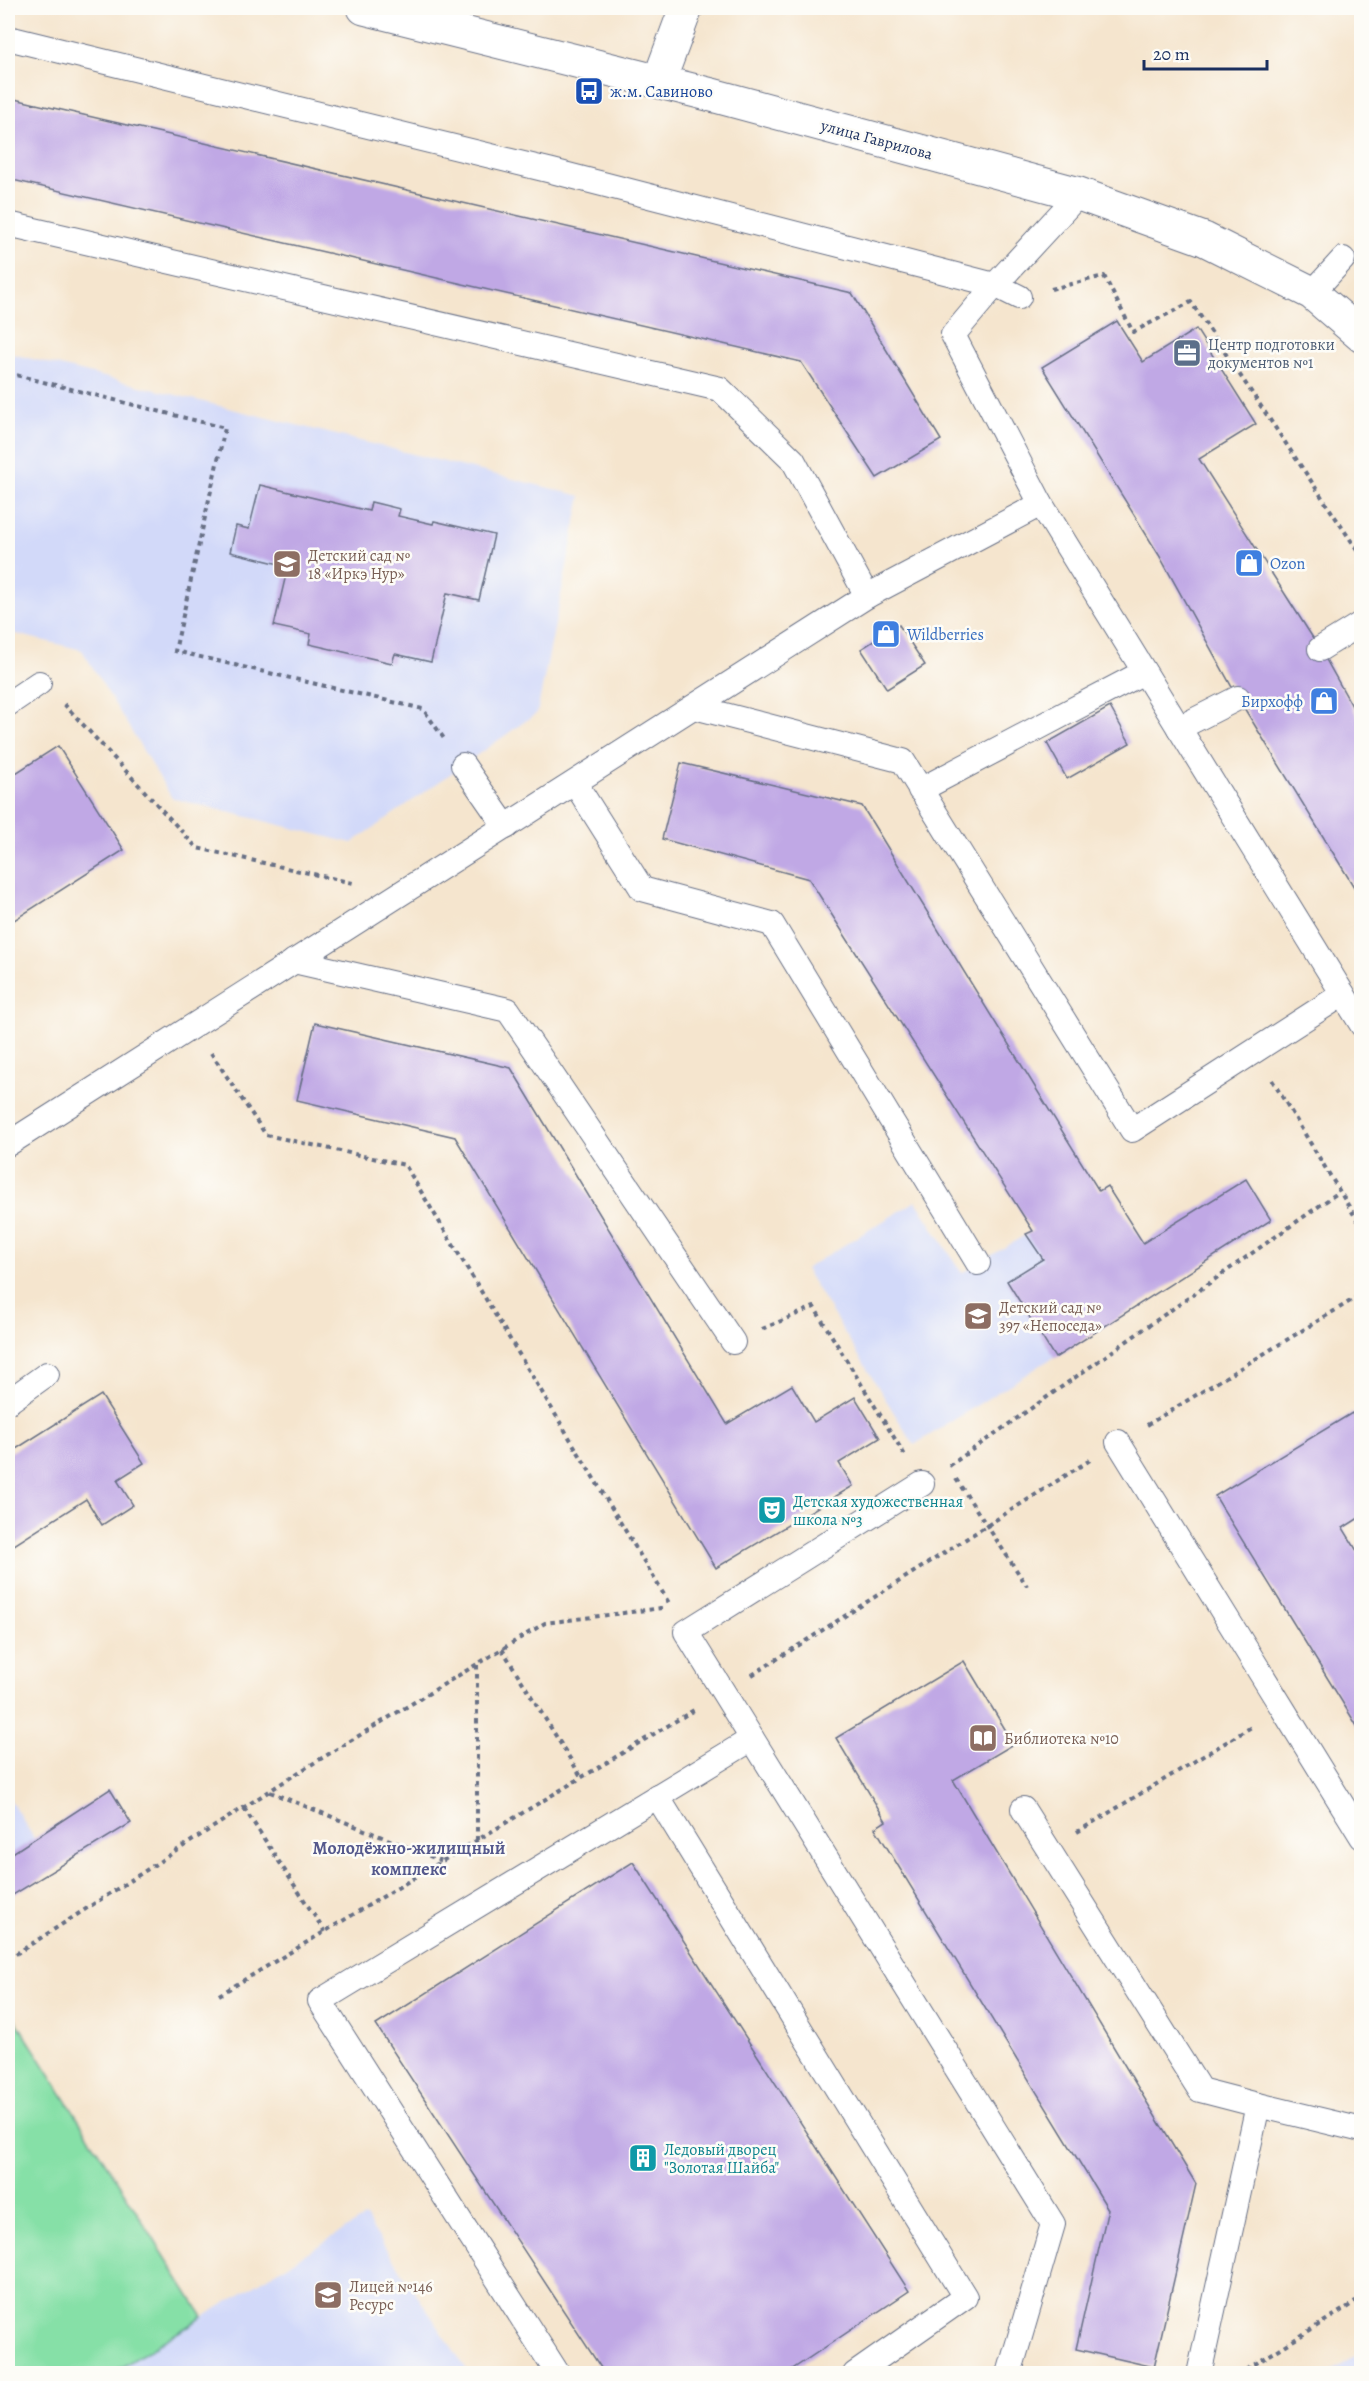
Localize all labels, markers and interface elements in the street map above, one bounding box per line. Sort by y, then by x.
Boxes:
scale bar [1144,33,1267,71]
text: 20 m [1153,42,1190,66]
bus stop icon: ж.м. Савиново [573,75,605,107]
place label: ж.м. Савиново [610,81,713,103]
street label: улица Гаврилова [818,114,936,166]
place label: Центр подготовки документов №1 [1207,334,1335,374]
office icon: Центр подготовки документов №1 [1171,337,1203,369]
place label: Детский сад № 18 «Иркэ Нур» [308,545,410,585]
shop icon: Ozon [1233,547,1265,579]
school or university icon: Детский сад № 18 «Иркэ Нур» [271,548,303,580]
place label: Ozon [1270,553,1305,575]
shop icon: Wildberries [870,618,902,650]
place label: Wildberries [906,624,984,646]
shop icon: Бирхофф [1308,685,1340,717]
place label: Бирхофф [1241,691,1303,713]
place label: Детский сад № 397 «Непоседа» [999,1297,1102,1337]
school or university icon: Детский сад № 397 «Непоседа» [962,1300,994,1332]
place label: Детская художественная школа №3 [793,1491,963,1531]
theatre icon: Детская художественная школа №3 [756,1494,788,1526]
library icon: Библиотека №10 [967,1722,999,1754]
place label: Библиотека №10 [1004,1728,1119,1750]
district label: Молодёжно-жилищный комплекс [313,1836,506,1881]
place label: Ледовый дворец "Золотая Шайба" [664,2139,780,2179]
building icon: Ледовый дворец "Золотая Шайба" [627,2142,659,2174]
place label: Лицей №146 Ресурс [349,2276,433,2316]
school or university icon: Лицей №146 Ресурс [312,2279,344,2311]

